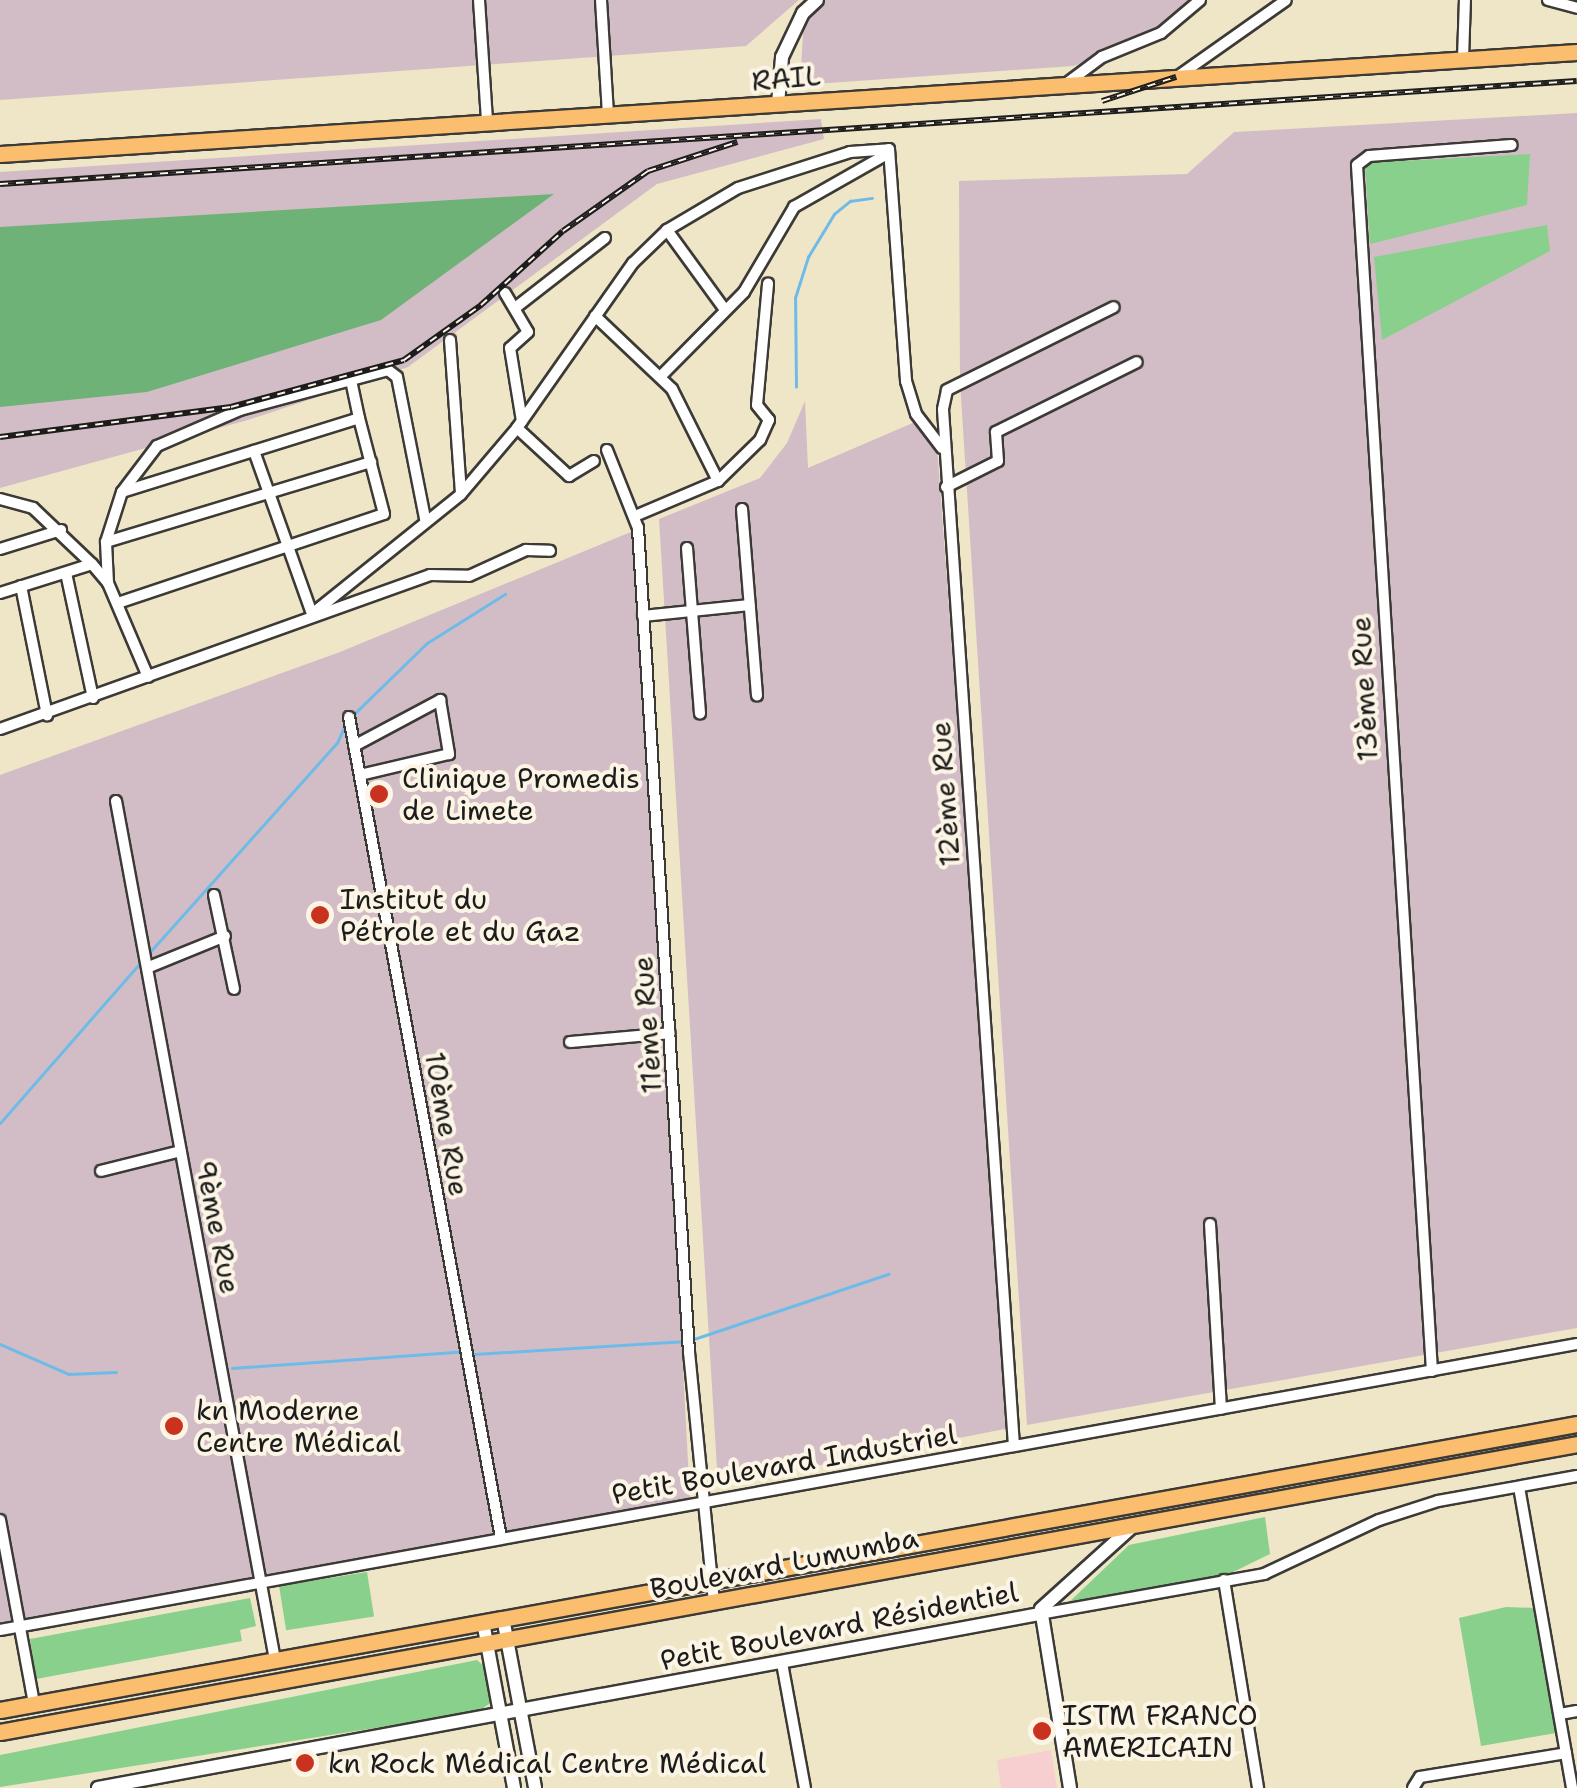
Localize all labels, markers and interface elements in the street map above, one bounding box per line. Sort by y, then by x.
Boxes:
street label: RAIL [750,58,822,98]
street label: 13ème Rue [1343,616,1385,762]
street label: 12ème Rue [923,720,967,868]
place label: Clinique Promedis de Limete [402,761,640,827]
marker: Clinique Promedis de Limete [366,781,392,807]
place label: Institut du Pétrole et du Gaz [340,882,580,948]
marker: Institut du Pétrole et du Gaz [309,904,331,926]
street label: 11ème Rue [625,955,669,1095]
street label: 10ème Rue [418,1049,476,1199]
street label: 9ème Rue [189,1158,247,1296]
place label: kn Moderne Centre Médical [196,1393,401,1459]
marker: kn Moderne Centre Médical [161,1413,187,1439]
street label: Petit Boulevard Industriel [609,1417,959,1511]
street label: Boulevard Lumumba [647,1521,921,1605]
street label: Petit Boulevard Résidentiel [657,1575,1021,1677]
place label: ISTM FRANCO AMERICAIN [1062,1698,1258,1764]
marker: ISTM FRANCO AMERICAIN [1031,1720,1053,1742]
place label: kn Rock Médical Centre Médical [328,1746,766,1780]
marker: kn Rock Médical Centre Médical [292,1750,318,1776]

